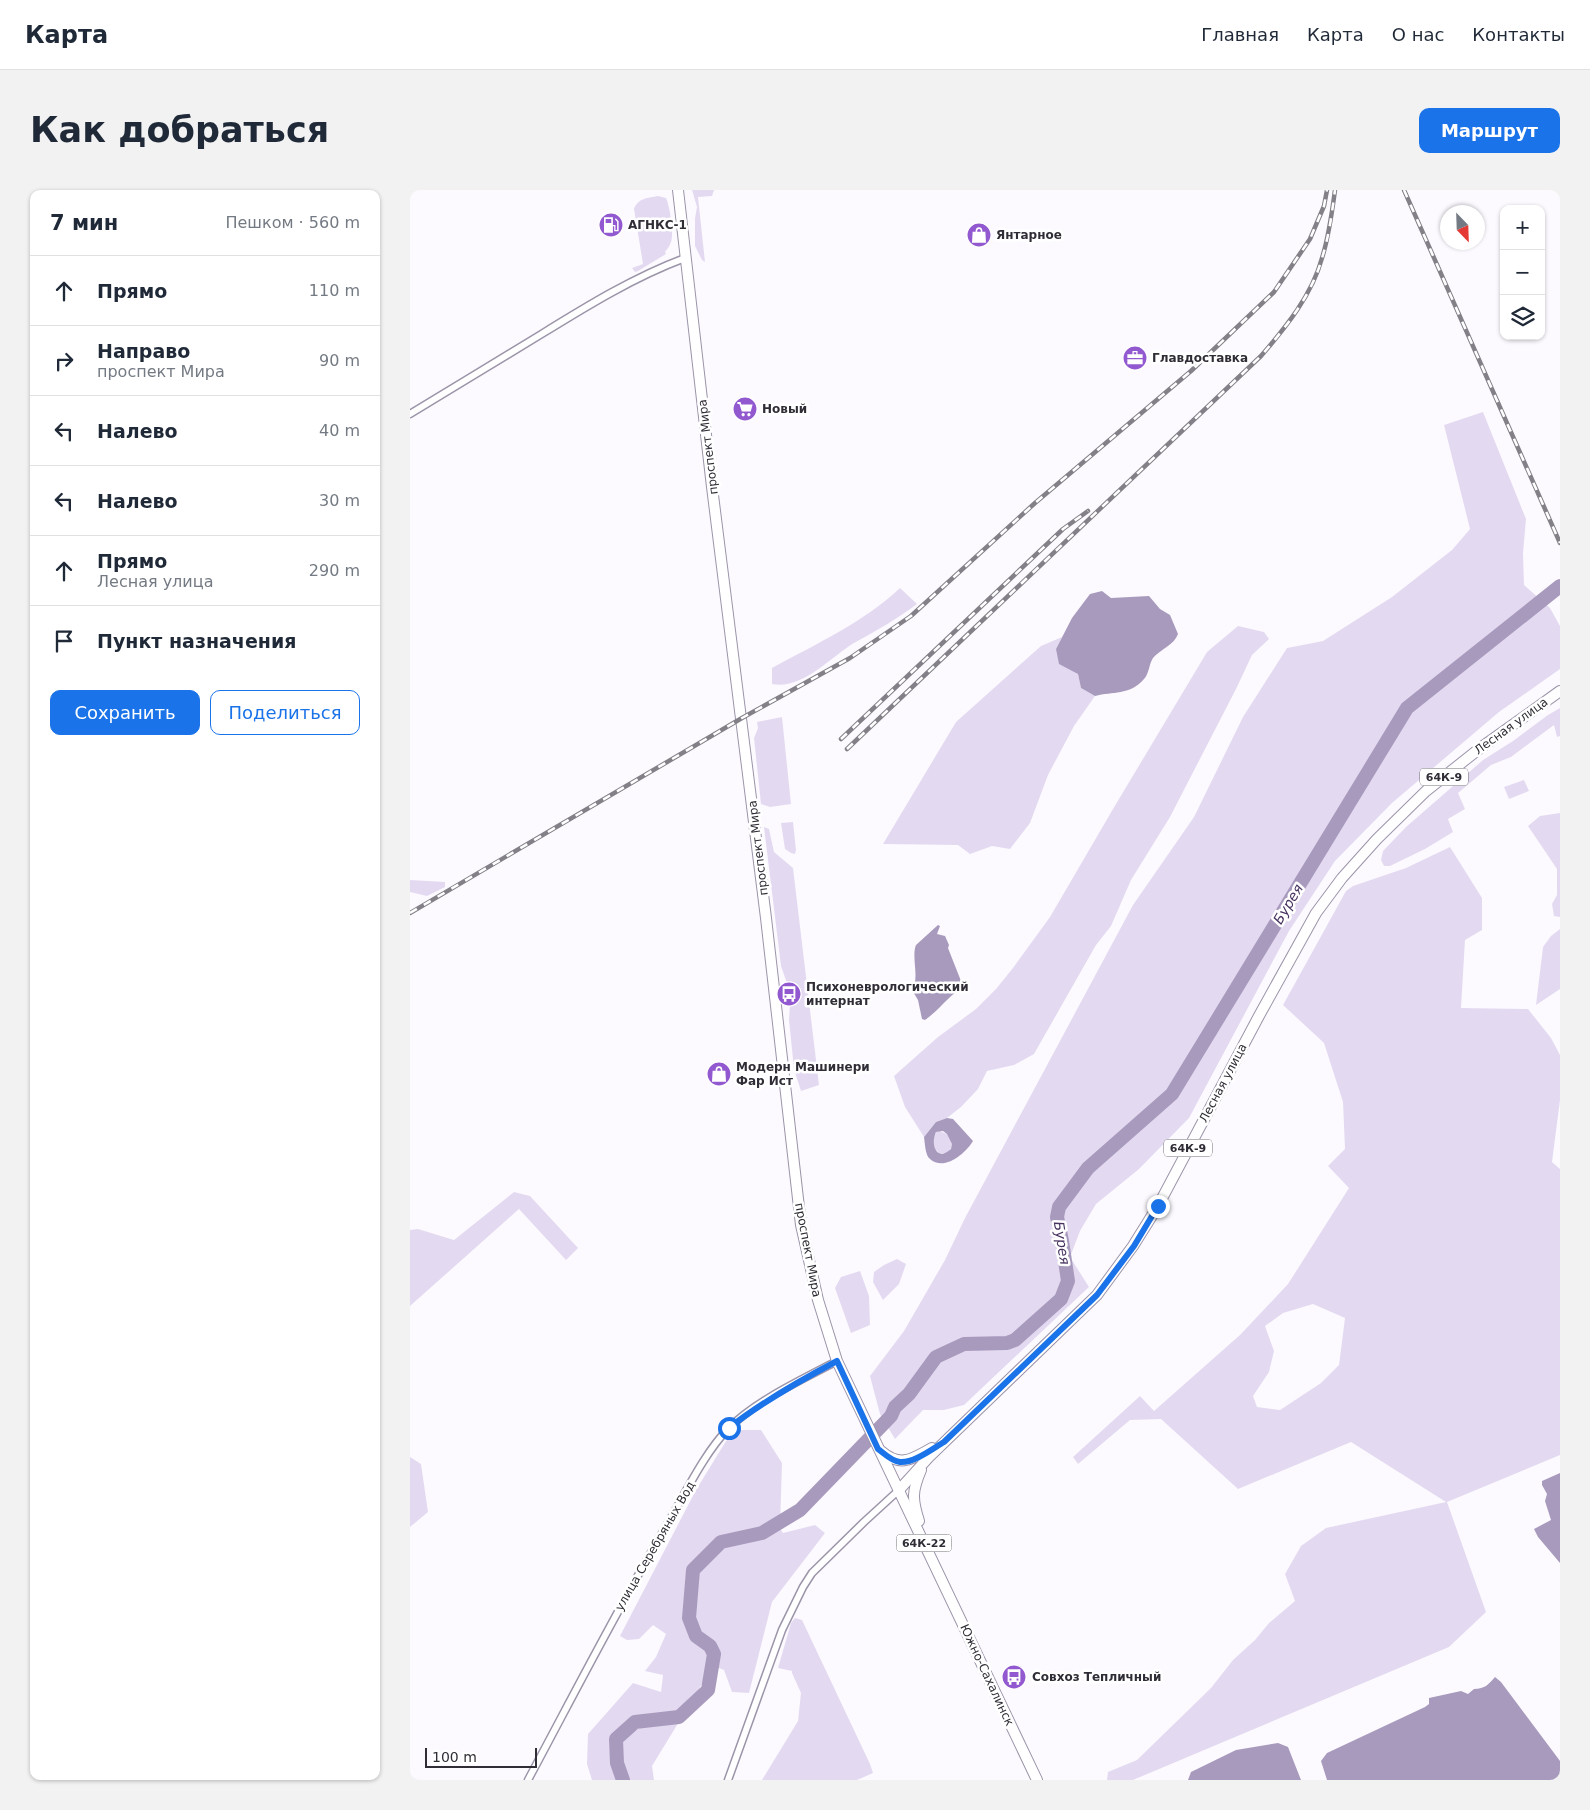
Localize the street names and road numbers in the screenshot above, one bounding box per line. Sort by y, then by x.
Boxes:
street label: проспект Мира [695,399,721,495]
street label: Лесная улица [1472,695,1550,757]
road number: 64К-9 [1420,768,1468,786]
street label: проспект Мира [745,800,771,896]
street label: Лесная улица [1196,1041,1250,1125]
road number: 64К-9 [1164,1140,1212,1156]
street label: проспект Мира [792,1202,824,1298]
street label: улица Серебряных Вод [612,1479,698,1613]
road number: 64К-22 [896,1535,952,1552]
street label: Южно-Сахалинск [957,1622,1017,1728]

